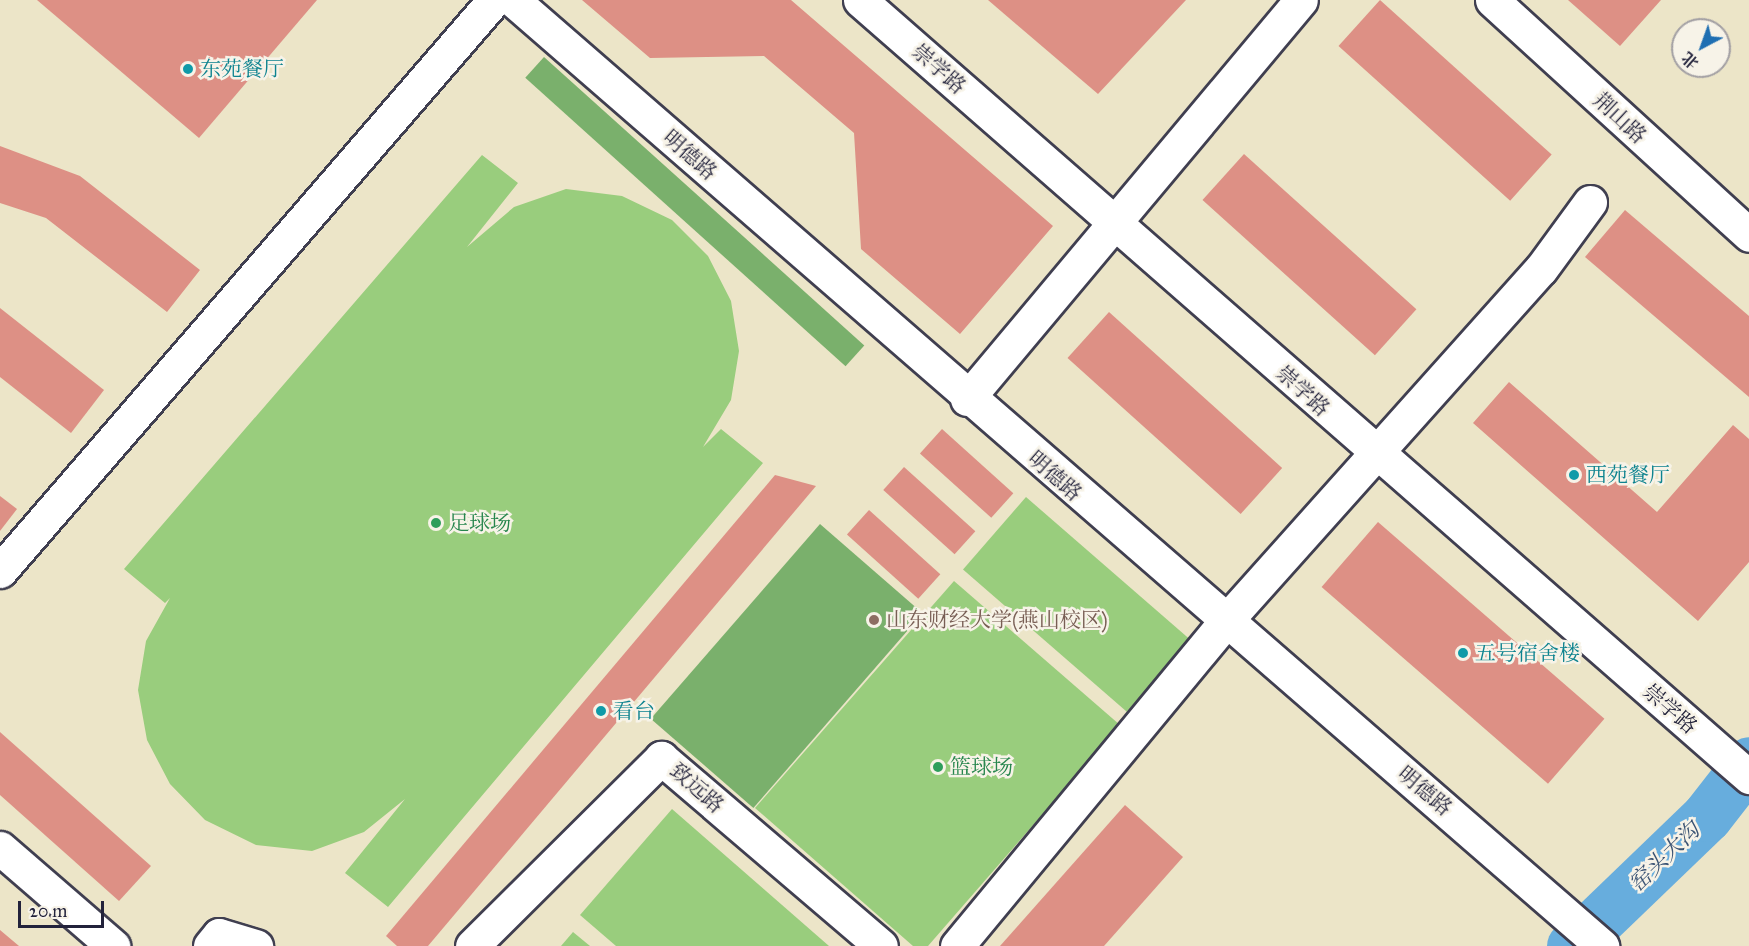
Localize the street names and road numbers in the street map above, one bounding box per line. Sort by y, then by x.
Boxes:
street label: 崇学路 [907,39,971,99]
street label: 荆山路 [1588,87,1652,149]
street label: 明德路 [658,125,722,185]
street label: 崇学路 [1271,361,1335,421]
street label: 明德路 [1023,446,1087,506]
street label: 崇学路 [1638,679,1702,739]
street label: 致远路 [665,758,729,818]
street label: 明德路 [1393,761,1457,821]

